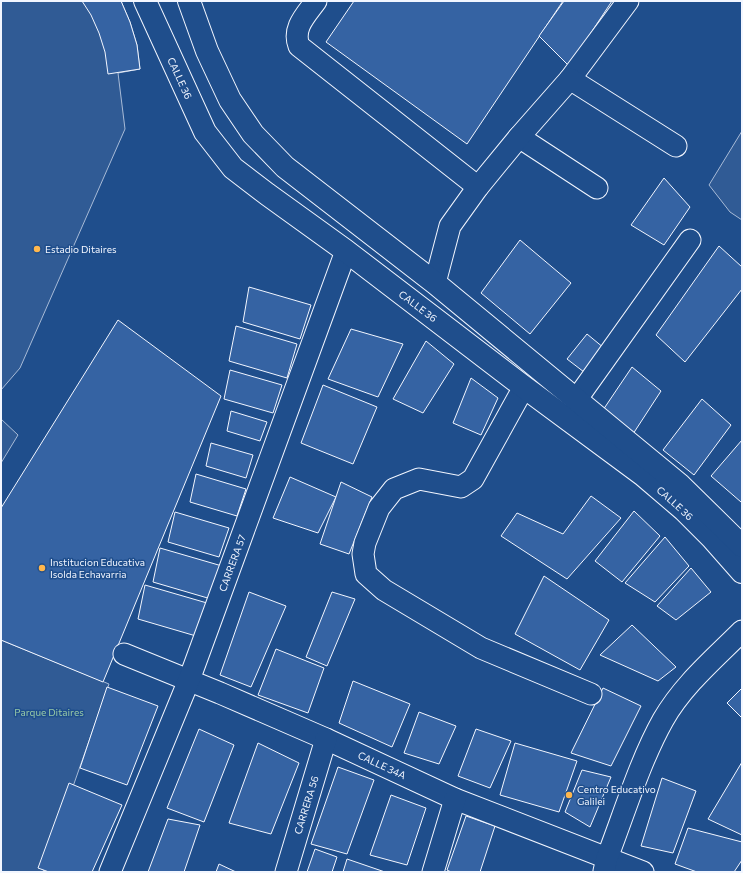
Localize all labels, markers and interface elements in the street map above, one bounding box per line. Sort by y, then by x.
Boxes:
street label: CALLE 36 [165,55,195,101]
place label: Estadio Ditaires [45,243,117,255]
marker: Estadio Ditaires [32,244,42,254]
street label: CALLE 36 [396,288,440,324]
street label: CALLE 36 [654,484,696,522]
street label: CARRERA 57 [216,533,248,593]
place label: Institucion Educativa Isolda Echavarria [50,556,145,580]
marker: Institucion Educativa Isolda Echavarria [37,563,47,573]
park label: Parque Ditaires [14,706,84,718]
street label: CALLE 34A [356,749,408,781]
street label: CARRERA 56 [291,774,321,836]
place label: Centro Educativo Galilei [577,783,656,807]
marker: Centro Educativo Galilei [564,790,574,800]

